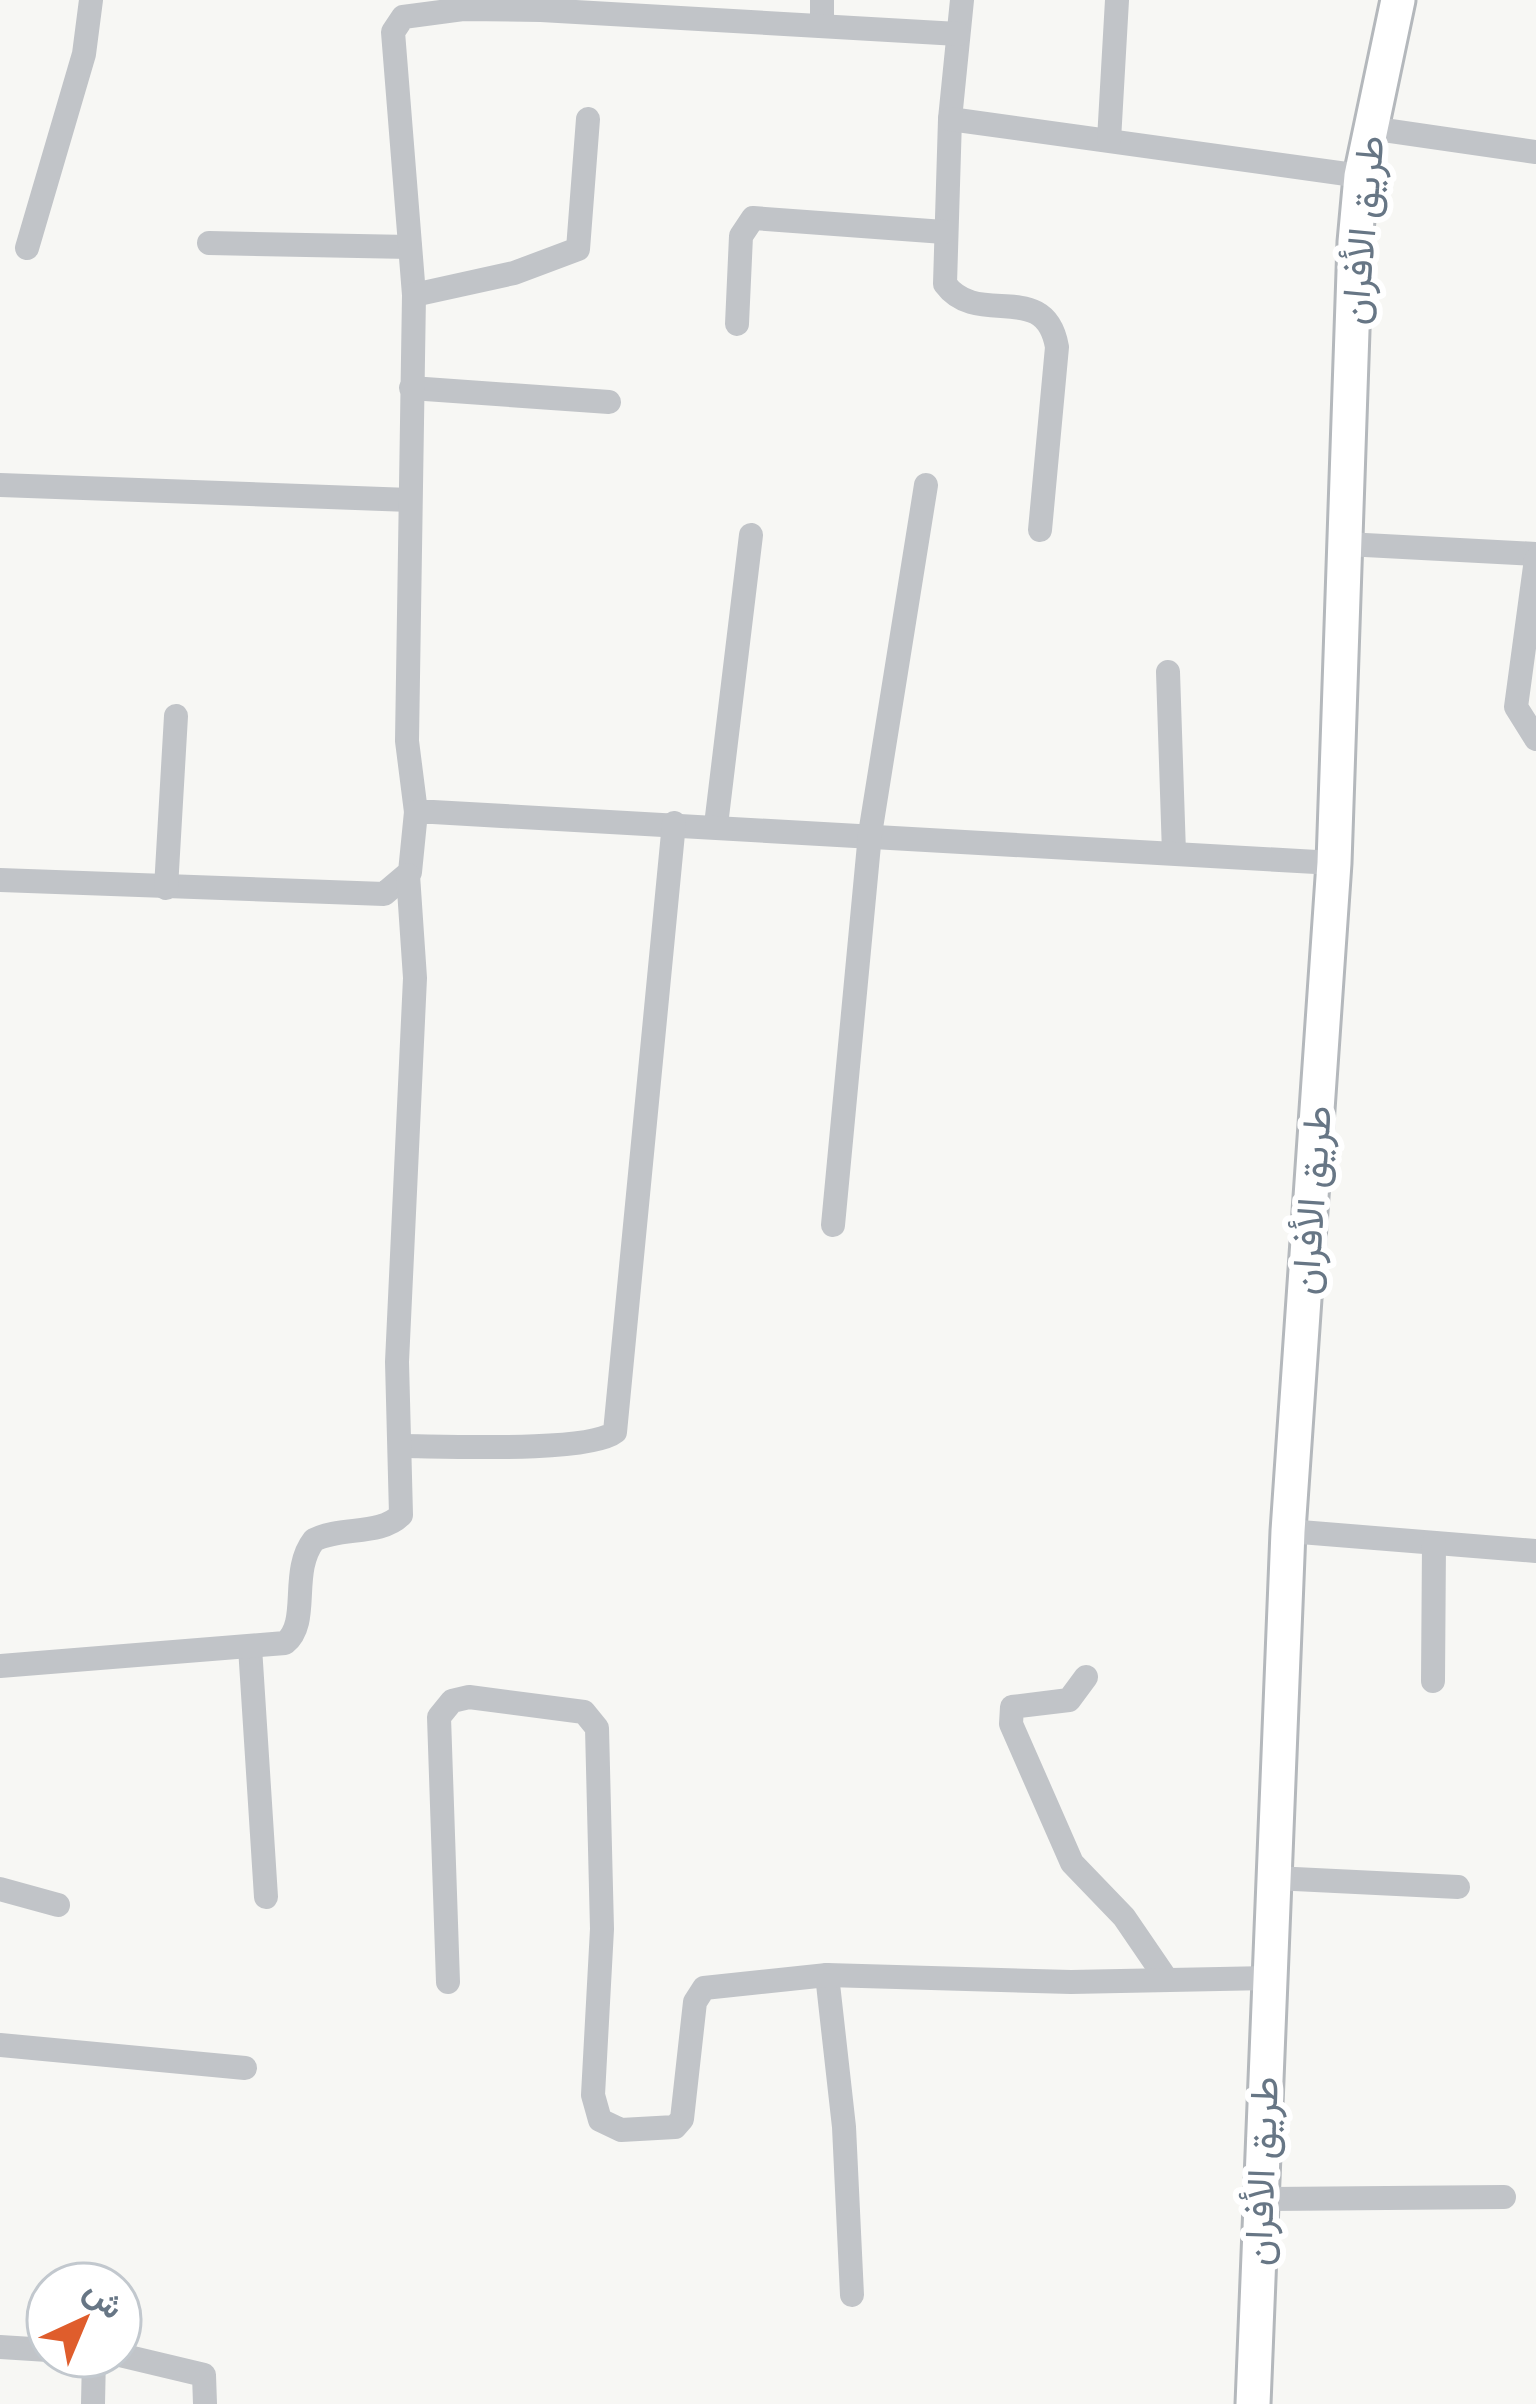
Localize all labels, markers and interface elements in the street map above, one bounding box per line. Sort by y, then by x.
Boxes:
street label: طريق الأفران [1329,133,1395,327]
street label: طريق الأفران [1280,1104,1342,1296]
street label: طريق الأفران [1233,2075,1289,2267]
north arrow [24,2260,144,2380]
text: ش [75,2270,133,2328]

